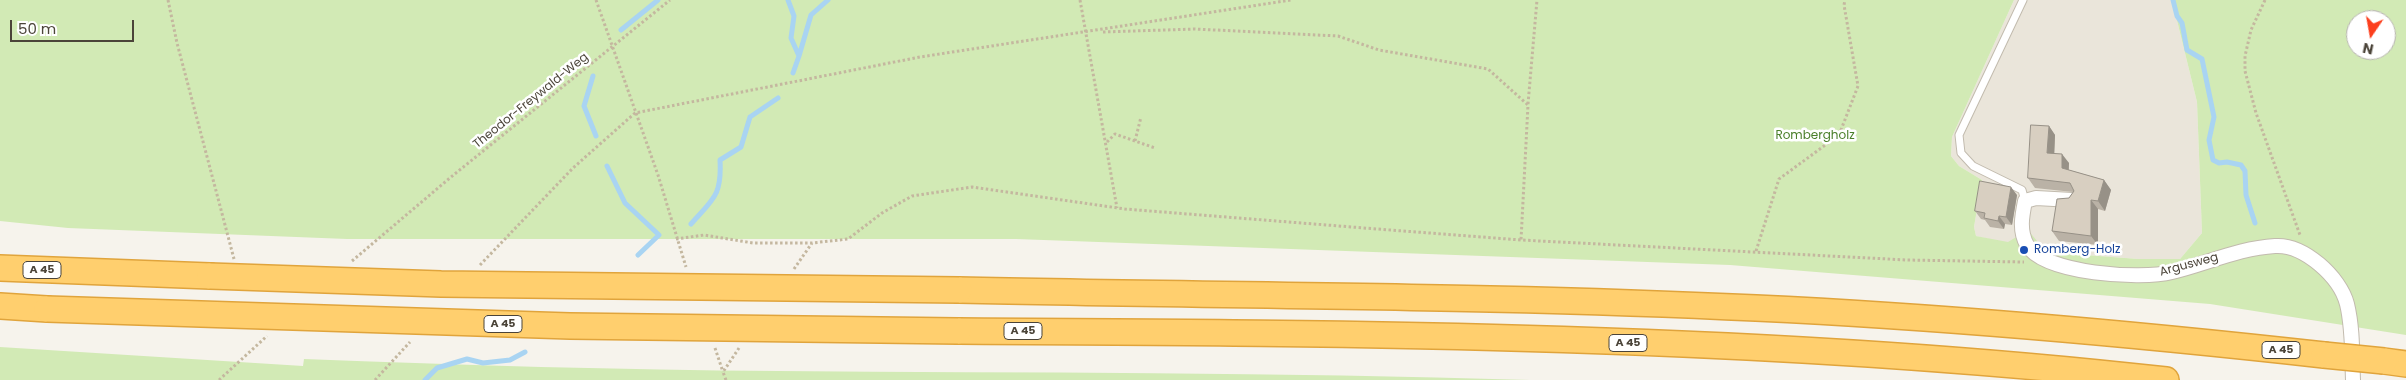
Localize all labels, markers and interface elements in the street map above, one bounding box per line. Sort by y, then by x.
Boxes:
scale bar [12,10,136,42]
north arrow [2346,10,2396,60]
text: 50 m [18,18,56,39]
text: N [2361,38,2375,60]
street label: Theodor-Freywald-Weg [471,50,591,152]
park label: Rombergholz [1775,129,1855,143]
place label: Romberg-Holz [2034,243,2120,257]
marker: Romberg-Holz [2018,244,2030,256]
street label: Argusweg [2158,250,2220,280]
road number: A 45 [23,262,61,278]
road number: A 45 [484,316,522,332]
road number: A 45 [1004,322,1042,340]
road number: A 45 [1609,334,1647,352]
road number: A 45 [2262,342,2300,358]

